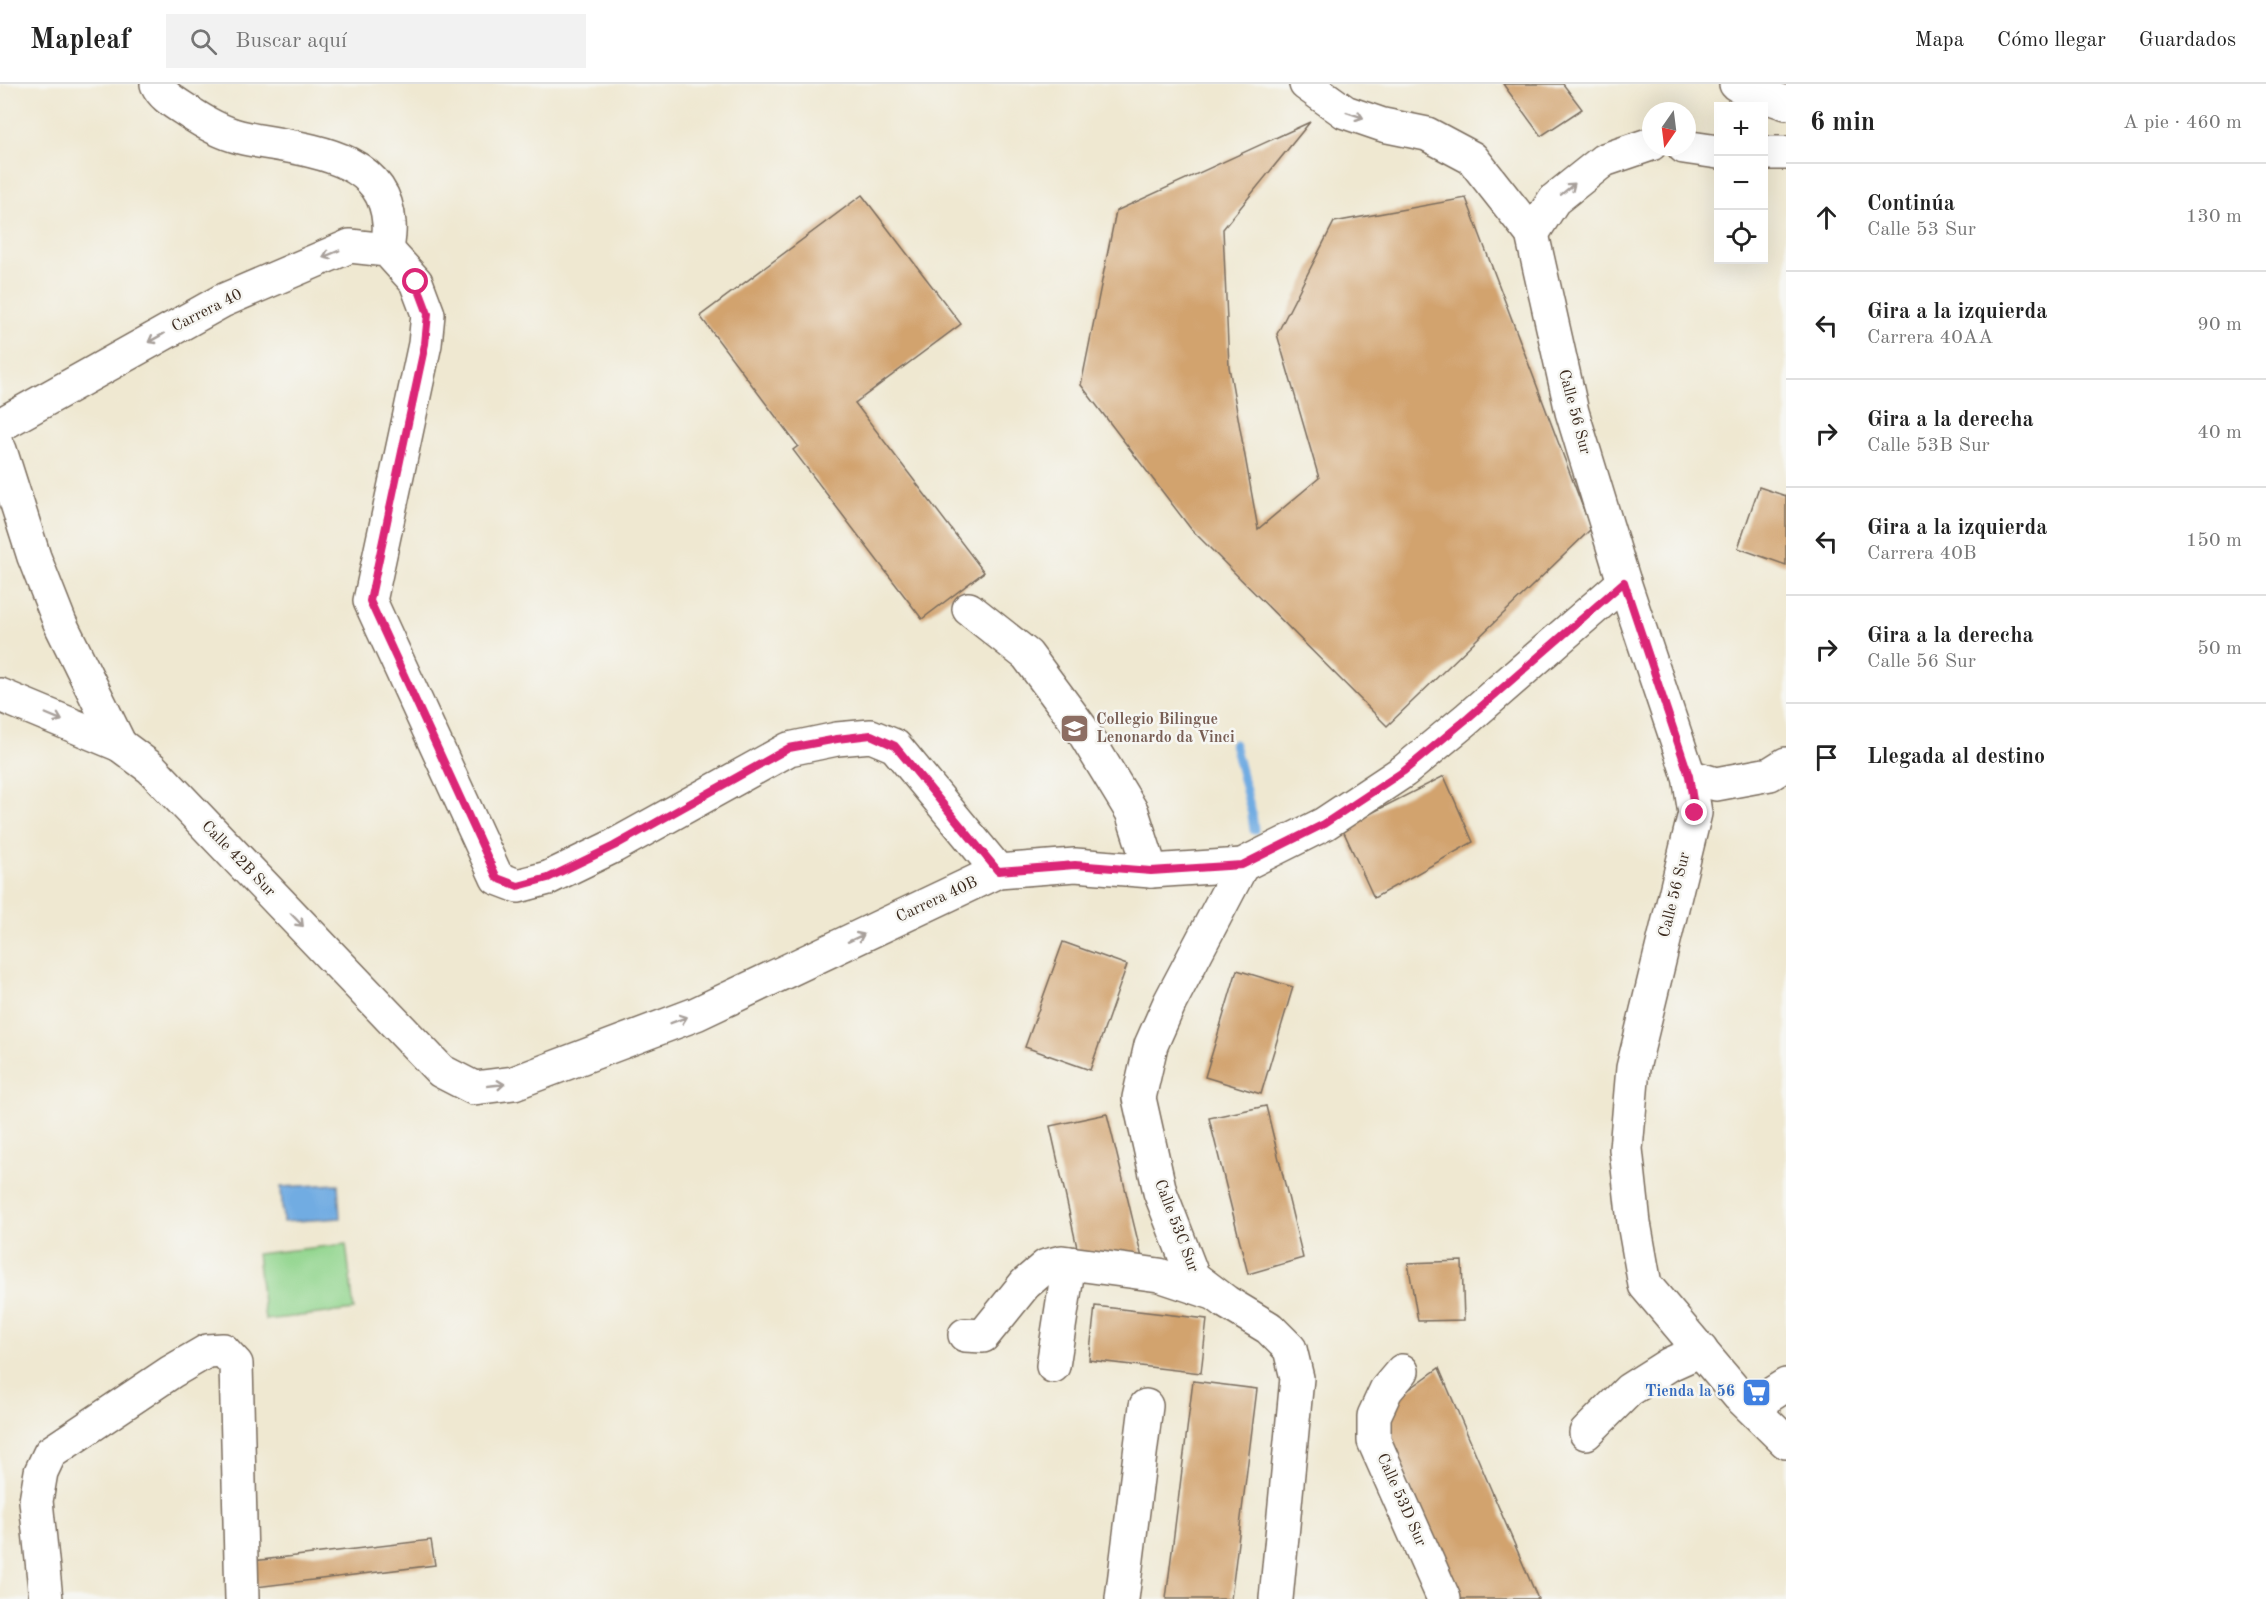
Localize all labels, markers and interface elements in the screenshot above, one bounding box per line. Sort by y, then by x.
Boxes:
search box [166,14,586,68]
icon: search [187,25,220,58]
text: Mapleaf [30,27,130,55]
text: Buscar aquí [235,30,347,52]
text: Mapa [1915,30,1964,51]
text: Cómo llegar [1997,30,2106,51]
text: Guardados [2139,30,2236,51]
north arrow [1642,102,1696,156]
map controls [1714,102,1768,264]
button: + [1714,102,1768,156]
text: 6 min [1810,110,1875,136]
one-way arrow [1345,111,1364,122]
text: A pie · 460 m [2123,113,2242,133]
button: − [1714,156,1768,210]
one-way arrow [1560,182,1576,195]
text: Continúa [1867,193,1955,215]
icon: ahead [1810,201,1843,234]
text: 130 m [2186,207,2242,227]
button: locate [1714,210,1768,264]
text: Calle 53 Sur [1867,220,1976,240]
one-way arrow [323,249,341,260]
route start [402,268,428,294]
street label: Carrera 40 [169,286,245,336]
text: Gira a la izquierda [1867,301,2047,323]
icon: left [1810,309,1843,342]
text: 90 m [2197,315,2242,335]
text: Carrera 40AA [1867,328,1993,348]
one-way arrow [148,332,165,344]
street label: Calle 56 Sur [1555,368,1593,457]
text: Gira a la derecha [1867,409,2034,431]
icon: right [1810,417,1843,450]
text: 40 m [2197,423,2242,443]
text: Calle 53B Sur [1867,436,1990,456]
text: Gira a la izquierda [1867,517,2047,539]
icon: left [1810,525,1843,558]
text: 150 m [2186,531,2242,551]
text: Carrera 40B [1867,544,1977,564]
text: Gira a la derecha [1867,625,2034,647]
icon: right [1810,633,1843,666]
text: 50 m [2197,639,2242,659]
text: Calle 56 Sur [1867,652,1976,672]
place label: Collegio Bilingue Lenonardo da Vinci [1096,712,1235,746]
one-way arrow [45,713,63,724]
school or university icon: Collegio Bilingue Lenonardo da Vinci [1059,713,1091,745]
icon: arrive [1810,741,1843,774]
text: Llegada al destino [1867,746,2045,768]
route end [1681,799,1707,825]
street label: Calle 42B Sur [198,818,278,900]
street label: Calle 56 Sur [1657,850,1693,939]
street label: Carrera 40B [894,874,980,926]
one-way arrow [290,913,304,928]
one-way arrow [846,932,864,944]
one-way arrow [669,1014,688,1025]
one-way arrow [485,1080,505,1091]
street label: Calle 53C Sur [1151,1177,1201,1275]
supermarket icon: Tienda la 56 [1740,1376,1772,1408]
place label: Tienda la 56 [1645,1384,1735,1400]
street label: Calle 53D Sur [1373,1451,1429,1549]

